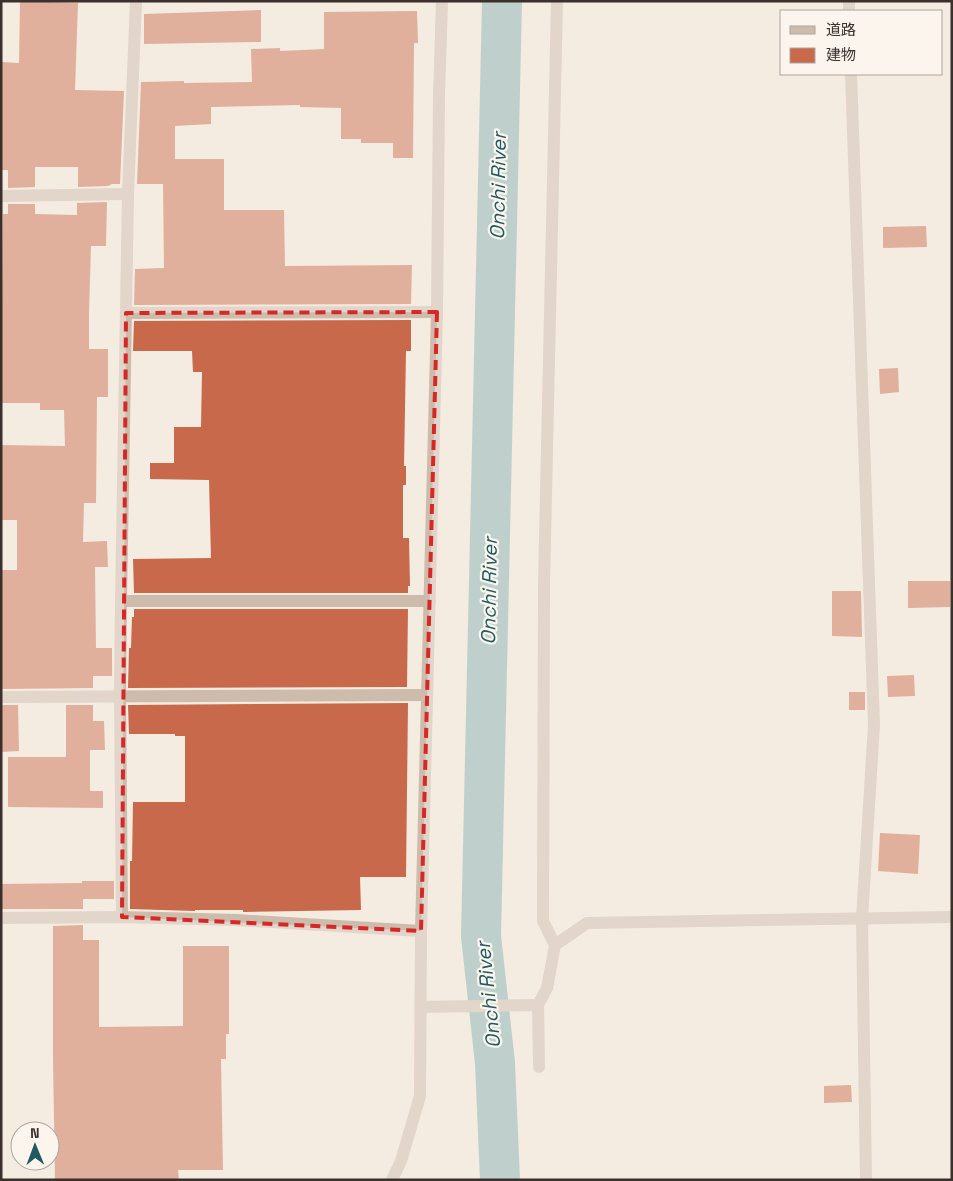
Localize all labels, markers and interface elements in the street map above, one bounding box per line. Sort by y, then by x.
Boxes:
legend [780,10,943,75]
text: 道路 [826,20,856,39]
text: 建物 [826,45,856,64]
water label: Onchi River [484,130,512,240]
water label: Onchi River [475,535,503,645]
water label: Onchi River [469,938,507,1050]
north arrow [10,1121,60,1171]
text: N [30,1124,40,1142]

